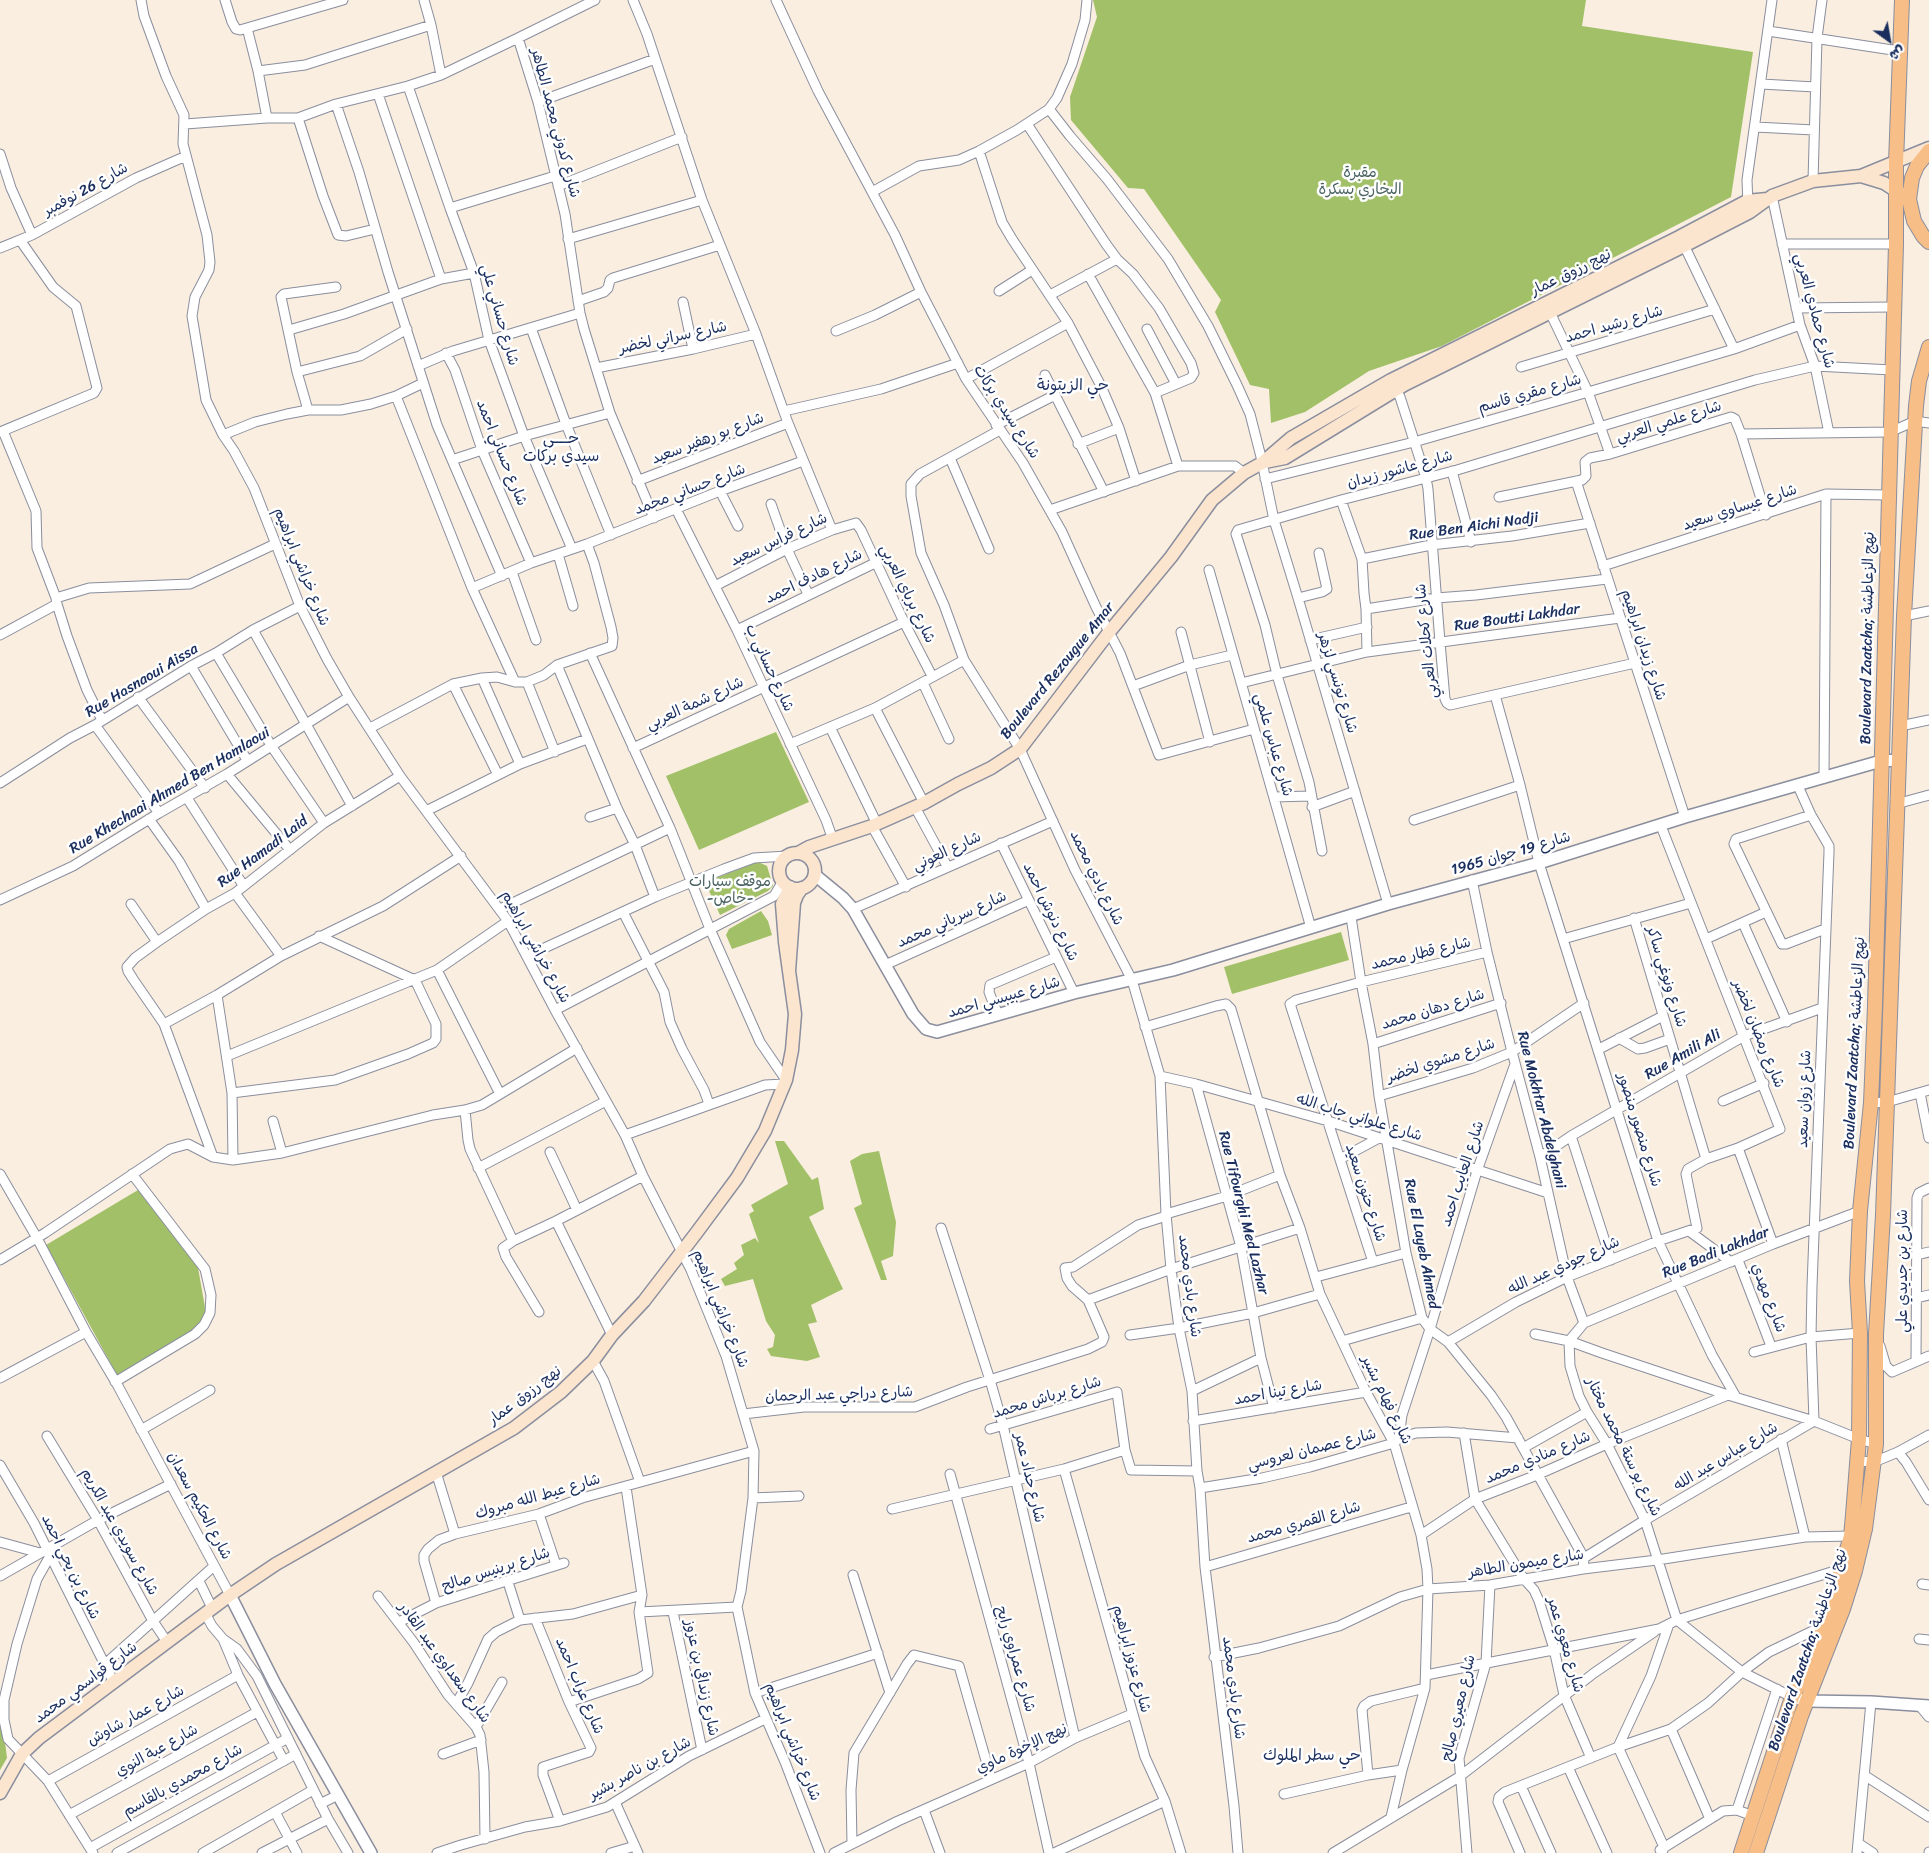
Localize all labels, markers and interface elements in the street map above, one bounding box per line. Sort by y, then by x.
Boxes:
north arrow [1864,15,1914,65]
text: ش [1884,38,1910,68]
street label: شارع كدوني محمد الطاهر [526,46,584,200]
street label: شارع 26 نوفمبر [40,159,132,221]
park label: مقبرة البخاري بسكرة [1318,164,1402,199]
street label: نهج رزوق عمار [1528,246,1614,300]
street label: شارع حمادي العربي [1790,251,1838,371]
street label: شارع حساني علي [476,262,522,368]
street label: شارع رشيد احمد [1563,302,1665,348]
street label: شارع سراني لخضر [617,318,729,358]
street label: شارع سيدي بركات [969,362,1043,462]
street label: شارع مقري قاسم [1476,371,1584,417]
district label: حي الزيتونة [1037,376,1109,396]
street label: شارع حساني احمد [472,397,530,509]
street label: شارع علمي العربي [1614,397,1724,447]
street label: شارع بو رهفير سعيد [649,409,767,469]
district label: حــــي سيدي بركات [523,429,599,467]
street label: شارع عاشور زيدان [1345,447,1455,493]
street label: شارع حساني محمد [632,461,748,519]
street label: شارع عيساوي سعيد [1681,481,1799,535]
street label: شارع خراشي ابراهيم [269,505,333,629]
street label: Rue Ben Aichi Nadji [1408,509,1540,545]
street label: شارع فراس سعيد [728,510,830,570]
street label: Boulevard Zaatcha; نهج الزعاطشة [1857,532,1879,744]
street label: شارع برباي العربي [875,542,939,646]
street label: شارع هادف احمد [762,546,866,608]
street label: شارع كحلات العربي [1412,583,1442,699]
street label: شارع زيدان ابراهيم [1617,587,1669,703]
street label: Boulevard Rezougue Amar [997,599,1119,743]
street label: Rue Boutti Lakhdar [1453,600,1581,636]
street label: شارع حساني ب [741,621,797,715]
street label: شارع تونسي لزهر [1313,630,1361,736]
street label: Rue Hasnaoui Aissa [82,640,202,722]
street label: شارع شمة العربي [643,674,747,734]
street label: شارع عباس علمي [1250,691,1296,799]
street label: Rue Khechaai Ahmed Ben Hamlaoui [66,724,274,858]
street label: Rue Hamadi Laid [214,812,312,892]
street label: شارع العوني [910,828,984,876]
street label: شارع بادي محمد [1065,828,1127,928]
street label: شارع 19 جوان 1965 [1449,828,1573,880]
street label: شارع دنوش احمد [1018,860,1082,964]
park label: موقف سيارات -خاص- [689,873,771,908]
street label: شارع خراشي ابراهيم [497,888,573,1006]
street label: شارع سرياني محمد [894,888,1010,952]
street label: شارع ونوغي ساكر [1642,924,1690,1030]
street label: شارع قطار محمد [1369,934,1473,974]
street label: Boulevard Zaatcha; نهج الزعاطشة [1840,936,1870,1150]
street label: شارع عبيبسي احمد [946,973,1062,1023]
street label: شارع رمضان لخضر [1728,977,1788,1091]
street label: شارع دهان محمد [1379,986,1487,1034]
street label: Rue Amili Ali [1642,1026,1724,1084]
street label: Rue Mokhtar Abdelghani [1513,1030,1569,1190]
street label: شارع مشوي لخضر [1385,1035,1497,1087]
street label: شارع زوان سعيد [1794,1050,1816,1148]
street label: شارع منصور منصور [1613,1071,1665,1189]
street label: شارع علواني جاب الله [1294,1090,1424,1146]
street label: شارع العايب احمد [1437,1119,1489,1229]
street label: Rue Tifourghi Med Lazhar [1214,1129,1272,1297]
street label: شارع حنون سعيد [1341,1142,1389,1244]
street label: Rue El Layeb Ahmed [1400,1178,1442,1310]
street label: شارع بن جديدي علي [1894,1209,1912,1333]
street label: Rue Badi Lakhdar [1660,1223,1772,1283]
street label: شارع جودي عبد الله [1505,1233,1623,1299]
street label: شارع بادي محمد [1174,1234,1204,1338]
street label: شارع خراشي ابراهيم [688,1247,752,1371]
street label: شارع مهدي [1747,1261,1789,1335]
street label: شارع فهام بشير [1357,1353,1415,1447]
street label: نهج رزوق عمار [484,1362,566,1430]
street label: شارع برباش محمد [990,1373,1104,1423]
street label: شارع بو ستة محمد مختار [1581,1375,1665,1519]
street label: شارع تينا احمد [1233,1376,1323,1410]
street label: شارع دراجي عبد الرحمان [765,1383,913,1407]
street label: شارع عباس عبد الله [1671,1419,1781,1495]
street label: شارع عصمان لعروسي [1246,1425,1378,1475]
street label: شارع منادي محمد [1483,1428,1593,1488]
street label: شارع حداد عمر [1010,1431,1048,1525]
street label: شارع الحكيم سعدان [163,1449,235,1563]
street label: شارع سويدي عبد الكريم [77,1465,161,1599]
street label: شارع عيط الله مبروك [473,1471,603,1523]
street label: شارع القمري محمد [1245,1498,1363,1548]
street label: شارع بن يحي احمد [37,1512,103,1622]
street label: شارع برينيس صالح [440,1544,552,1596]
street label: شارع ميمون الطاهر [1467,1546,1585,1582]
street label: Boulevard Zaatcha; نهج الزعاطشة [1765,1547,1851,1753]
street label: شارع معوي عمر [1543,1595,1587,1695]
street label: شارع سعداوي عبد القادر [394,1599,494,1727]
street label: شارع عزوز ابراهيم [1108,1603,1154,1715]
street label: شارع عمراوي رابح [991,1604,1039,1714]
street label: شارع زنداقي بن عزوز [680,1618,722,1738]
street label: شارع عراب احمد [551,1635,607,1737]
street label: شارع بادي محمد [1218,1636,1248,1740]
street label: شارع قواسمي محمد [31,1638,141,1728]
street label: شارع معيري صالح [1438,1653,1480,1763]
street label: شارع خراشي ابراهيم [760,1680,824,1804]
street label: شارع عمار شاوش [84,1682,188,1750]
street label: نهج الإخوة ماوي [973,1720,1071,1778]
street label: شارع عبة النوي [113,1721,201,1781]
street label: شارع بن ناصر بشير [586,1733,694,1805]
street label: شارع محمدي بالقاسم [120,1741,246,1821]
district label: حي سطر الملوك [1263,1746,1361,1766]

